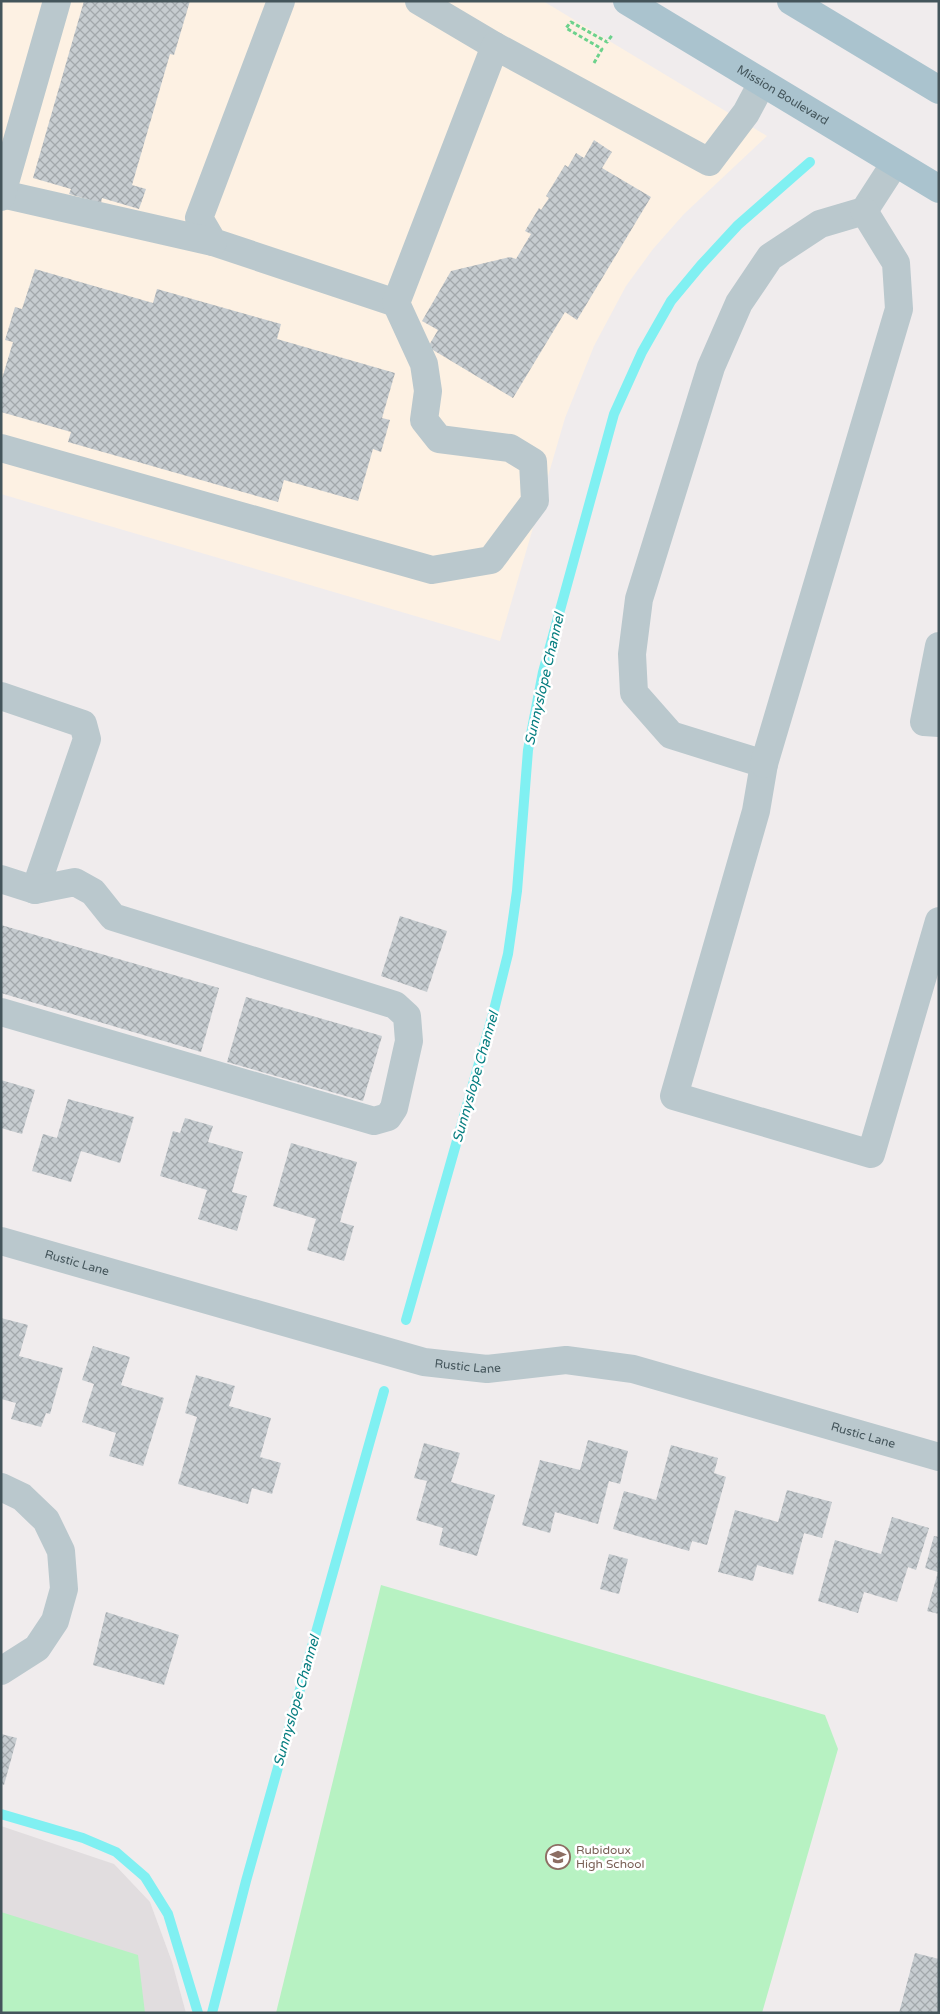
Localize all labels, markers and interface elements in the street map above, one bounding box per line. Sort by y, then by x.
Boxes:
street label: Mission Boulevard [735,62,831,128]
water label: Sunnyslope Channel [521,610,568,747]
water label: Sunnyslope Channel [449,1008,503,1144]
street label: Rustic Lane [43,1247,111,1279]
street label: Rustic Lane [434,1356,502,1376]
street label: Rustic Lane [829,1419,897,1451]
water label: Sunnyslope Channel [270,1632,324,1768]
place label: Rubidoux High School [576,1843,645,1871]
school or university icon: Rubidoux High School [545,1844,571,1870]

